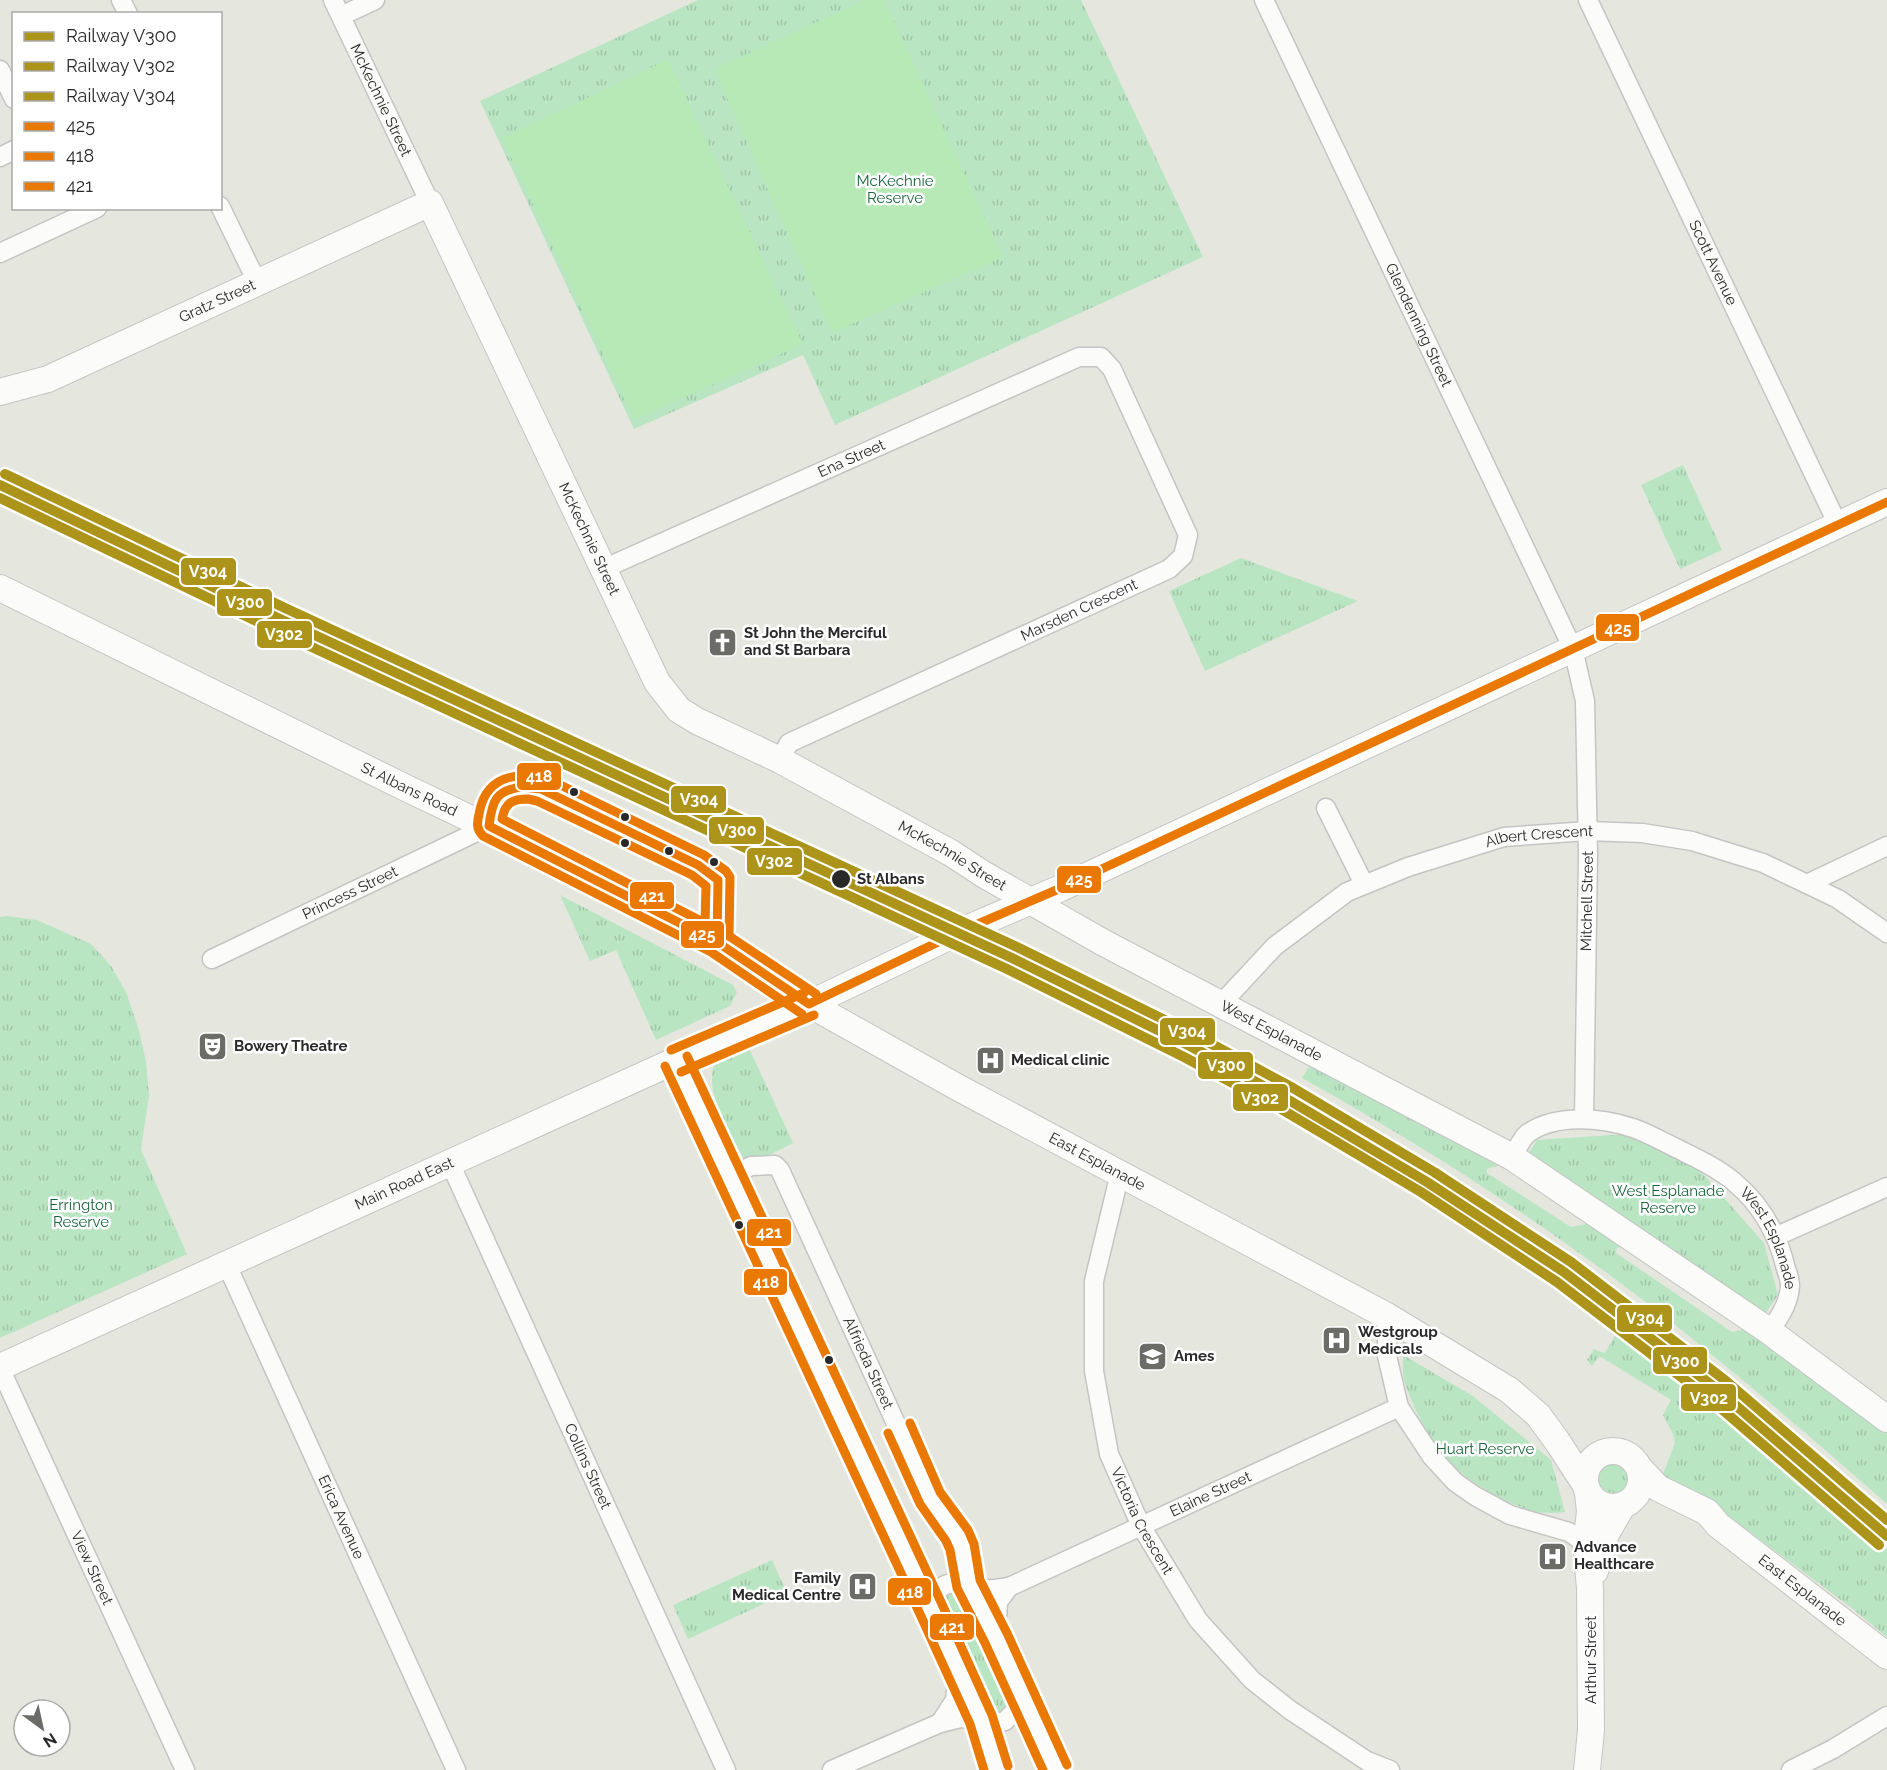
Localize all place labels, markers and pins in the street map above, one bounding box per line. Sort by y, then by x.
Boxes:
place label: St John the Merciful and St Barbara [744,624,887,659]
church icon: St John the Merciful and St Barbara [707,626,739,658]
unlabelled marker [568,786,580,798]
unlabelled marker [619,811,631,823]
unlabelled marker [619,837,631,849]
unlabelled marker [663,845,675,857]
unlabelled marker [708,856,720,868]
marker: St Albans [830,868,852,890]
place label: St Albans [857,870,924,888]
theatre icon: Bowery Theatre [197,1030,229,1062]
place label: Bowery Theatre [234,1037,347,1055]
hospital icon: Medical clinic [974,1044,1006,1076]
place label: Medical clinic [1011,1051,1110,1069]
unlabelled marker [733,1219,745,1231]
place label: Westgroup Medicals [1358,1323,1438,1358]
hospital icon: Westgroup Medicals [1321,1325,1353,1357]
school or university icon: Ames [1137,1340,1169,1372]
place label: Ames [1174,1347,1214,1365]
unlabelled marker [823,1354,835,1366]
place label: Advance Healthcare [1574,1538,1654,1573]
hospital icon: Advance Healthcare [1537,1540,1569,1572]
place label: Family Medical Centre [732,1569,842,1604]
hospital icon: Family Medical Centre [846,1571,878,1603]

